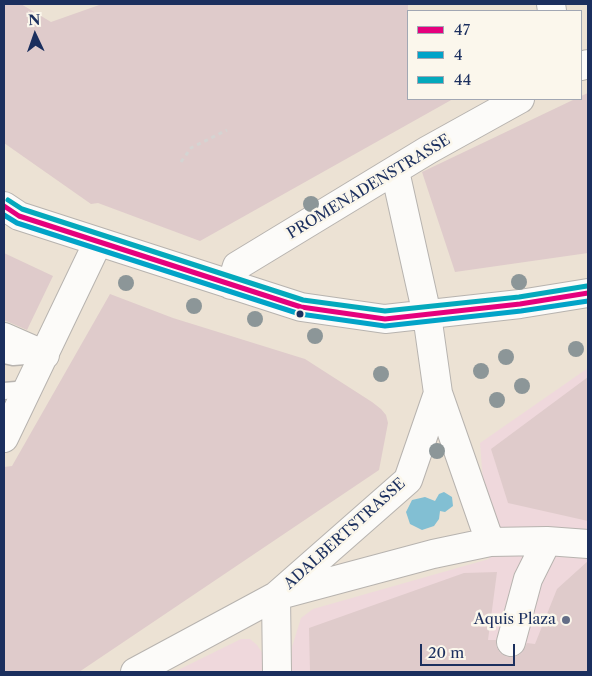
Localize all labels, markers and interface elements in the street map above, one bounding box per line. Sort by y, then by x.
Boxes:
north arrow [10,10,60,60]
legend [407,10,582,100]
text: N [28,11,41,29]
text: 47 [454,20,470,39]
text: 4 [454,45,463,64]
text: 44 [454,70,471,89]
street label: PROMENADENSTRASSE [284,131,454,243]
unlabelled marker [295,309,305,319]
street label: ADALBERTSTRASSE [281,475,409,593]
place label: Aquis Plaza [474,611,556,629]
marker: Aquis Plaza [560,614,572,626]
scale bar [422,634,517,666]
text: 20 m [428,643,464,662]

